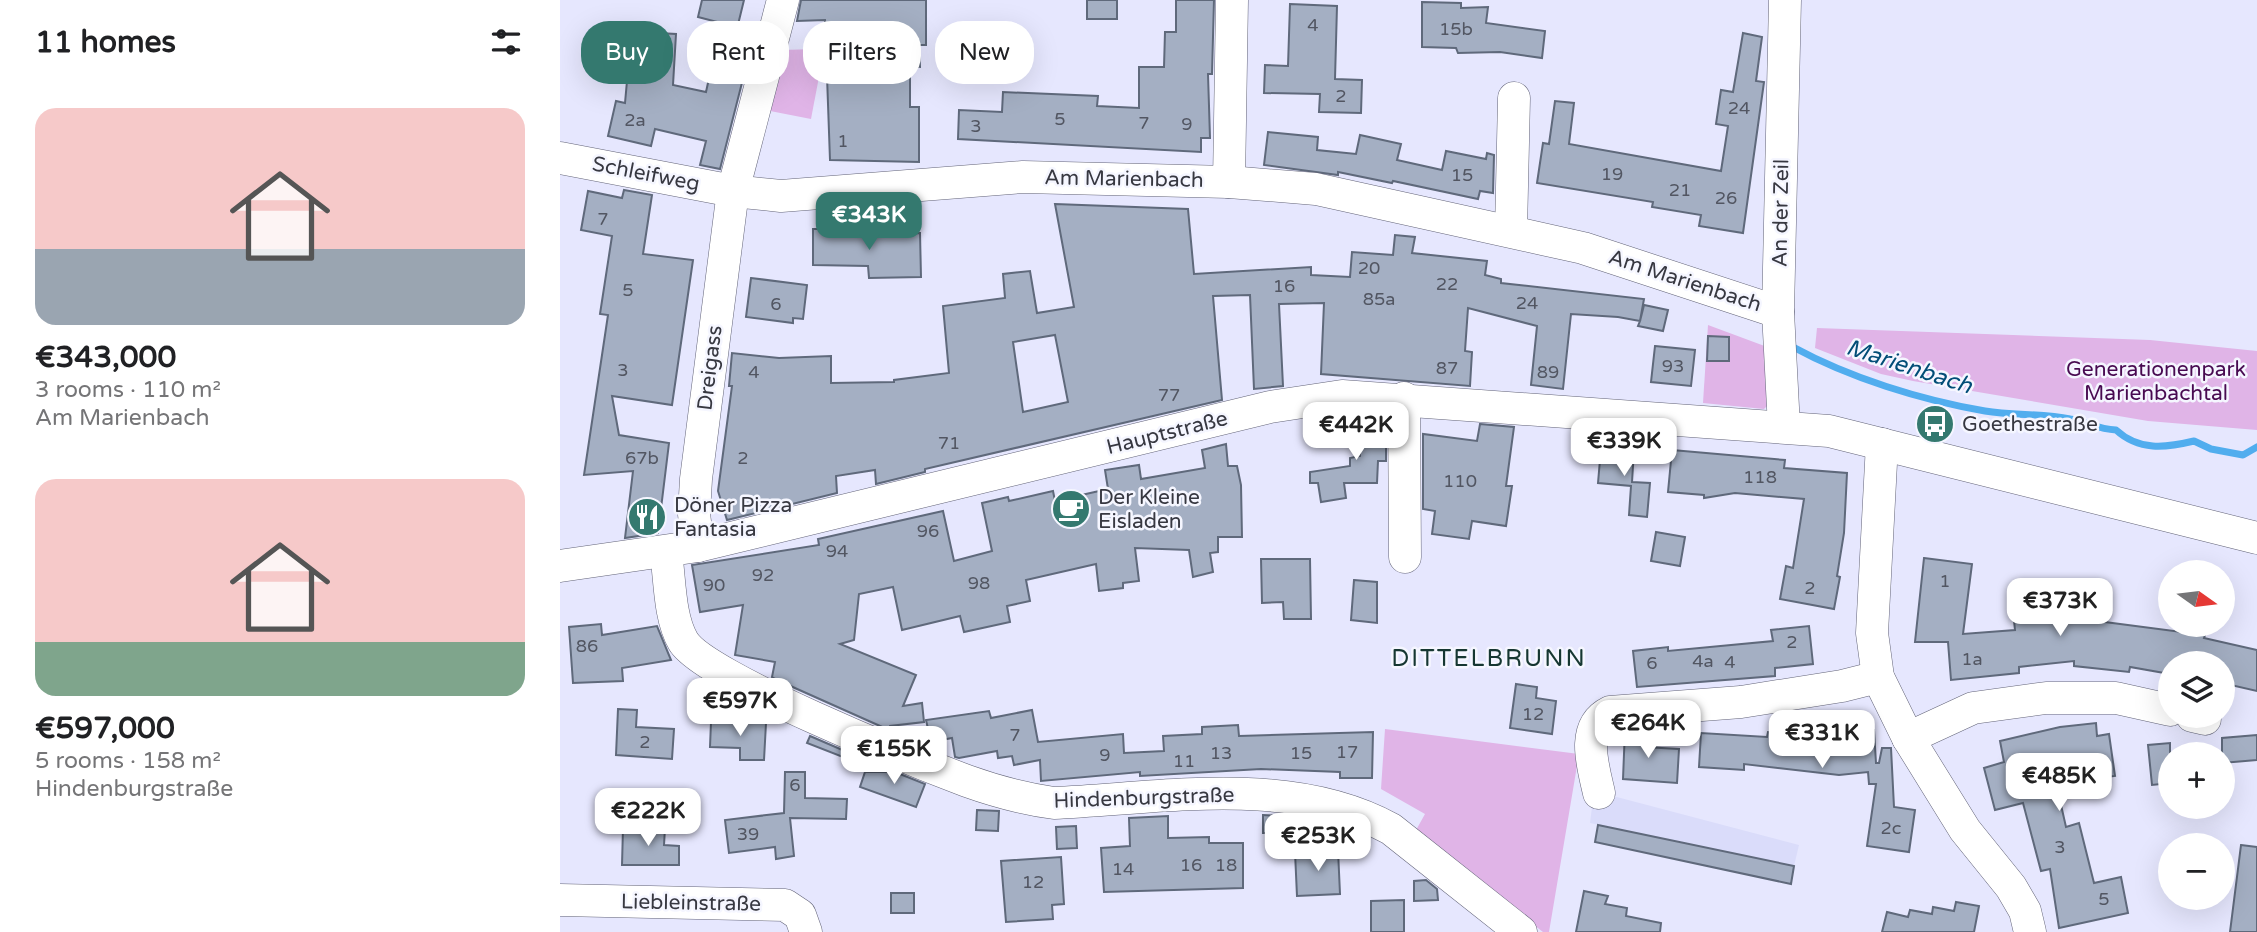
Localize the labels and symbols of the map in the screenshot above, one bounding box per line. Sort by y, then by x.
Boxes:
house number: 4 [1307,14,1319,36]
house number: 15b [1439,18,1473,40]
house number: 2 [1335,85,1347,107]
house number: 24 [1728,97,1750,119]
house number: 5 [1054,108,1066,130]
house number: 2a [624,109,646,131]
house number: 7 [1138,112,1150,134]
house number: 9 [1181,113,1193,135]
house number: 3 [970,115,982,137]
house number: 1 [837,130,849,152]
street label: Schleifweg [590,151,702,197]
street label: An der Zeil [1768,159,1794,267]
house number: 19 [1601,163,1623,185]
house number: 15 [1451,164,1473,186]
street label: Am Marienbach [1044,165,1204,193]
house number: 21 [1669,179,1691,201]
house number: 26 [1715,187,1737,209]
pin: €343K [820,192,918,252]
house number: 7 [597,208,609,230]
street label: Am Marienbach [1605,244,1765,318]
house number: 20 [1358,257,1380,279]
house number: 22 [1436,273,1458,295]
house number: 16 [1273,275,1295,297]
house number: 5 [622,279,634,301]
house number: 85a [1363,288,1395,310]
house number: 24 [1516,292,1538,314]
house number: 6 [770,293,782,315]
street label: Dreigass [692,324,728,412]
water label: Marienbach [1843,334,1976,401]
house number: 93 [1662,355,1684,377]
house number: 87 [1436,357,1458,379]
park label: Generationenpark Marienbachtal [2066,357,2246,406]
house number: 3 [617,359,629,381]
house number: 4 [748,361,760,383]
house number: 89 [1537,361,1559,383]
house number: 77 [1158,384,1180,406]
pin: €442K [1307,402,1405,462]
bus stop icon: Goethestraße [1914,403,1956,445]
street label: Hauptstraße [1104,406,1230,460]
place label: Goethestraße [1962,412,2098,437]
pin: €339K [1575,419,1673,478]
house number: 71 [938,432,960,454]
house number: 67b [625,447,659,469]
house number: 2 [737,447,749,469]
house number: 118 [1743,466,1777,488]
house number: 110 [1443,470,1477,492]
place label: Der Kleine Eisladen [1098,485,1200,534]
cafe icon: Der Kleine Eisladen [1050,488,1092,530]
place label: Döner Pizza Fantasia [674,493,792,542]
restaurant icon: Döner Pizza Fantasia [626,496,668,538]
house number: 96 [917,520,939,542]
house number: 94 [826,540,848,562]
north arrow [2158,560,2235,637]
house number: 92 [752,564,774,586]
house number: 1 [1939,570,1951,592]
house number: 98 [968,572,990,594]
house number: 90 [703,574,725,596]
house number: 2 [1804,577,1816,599]
pin: €373K [2011,578,2109,638]
house number: 2 [1786,631,1798,653]
house number: 86 [576,635,598,657]
district label: DITTELBRUNN [1391,644,1587,673]
house number: 1a [1961,648,1983,670]
house number: 4a [1692,650,1714,672]
house number: 4 [1724,651,1736,673]
house number: 6 [1646,652,1658,674]
pin: €597K [691,678,789,738]
pin: €264K [1599,700,1697,760]
house number: 12 [1522,703,1544,725]
pin: €331K [1773,710,1871,770]
house number: 7 [1009,724,1021,746]
pin: €155K [845,726,943,786]
house number: 2 [639,731,651,753]
house number: 17 [1336,741,1358,763]
house number: 13 [1210,742,1232,764]
house number: 15 [1290,742,1312,764]
house number: 9 [1099,744,1111,766]
house number: 11 [1173,750,1195,772]
pin: €485K [2010,754,2108,813]
house number: 6 [789,774,801,796]
street label: Hindenburgstraße [1053,782,1235,814]
pin: €222K [599,788,697,848]
pin: €253K [1269,814,1367,873]
house number: 2c [1881,817,1901,839]
house number: 39 [737,823,759,845]
house number: 3 [2054,836,2066,858]
house number: 16 [1180,854,1202,876]
house number: 18 [1215,854,1237,876]
house number: 14 [1112,858,1134,880]
house number: 12 [1022,871,1044,893]
house number: 5 [2098,888,2110,910]
street label: Liebleinstraße [621,889,761,917]

